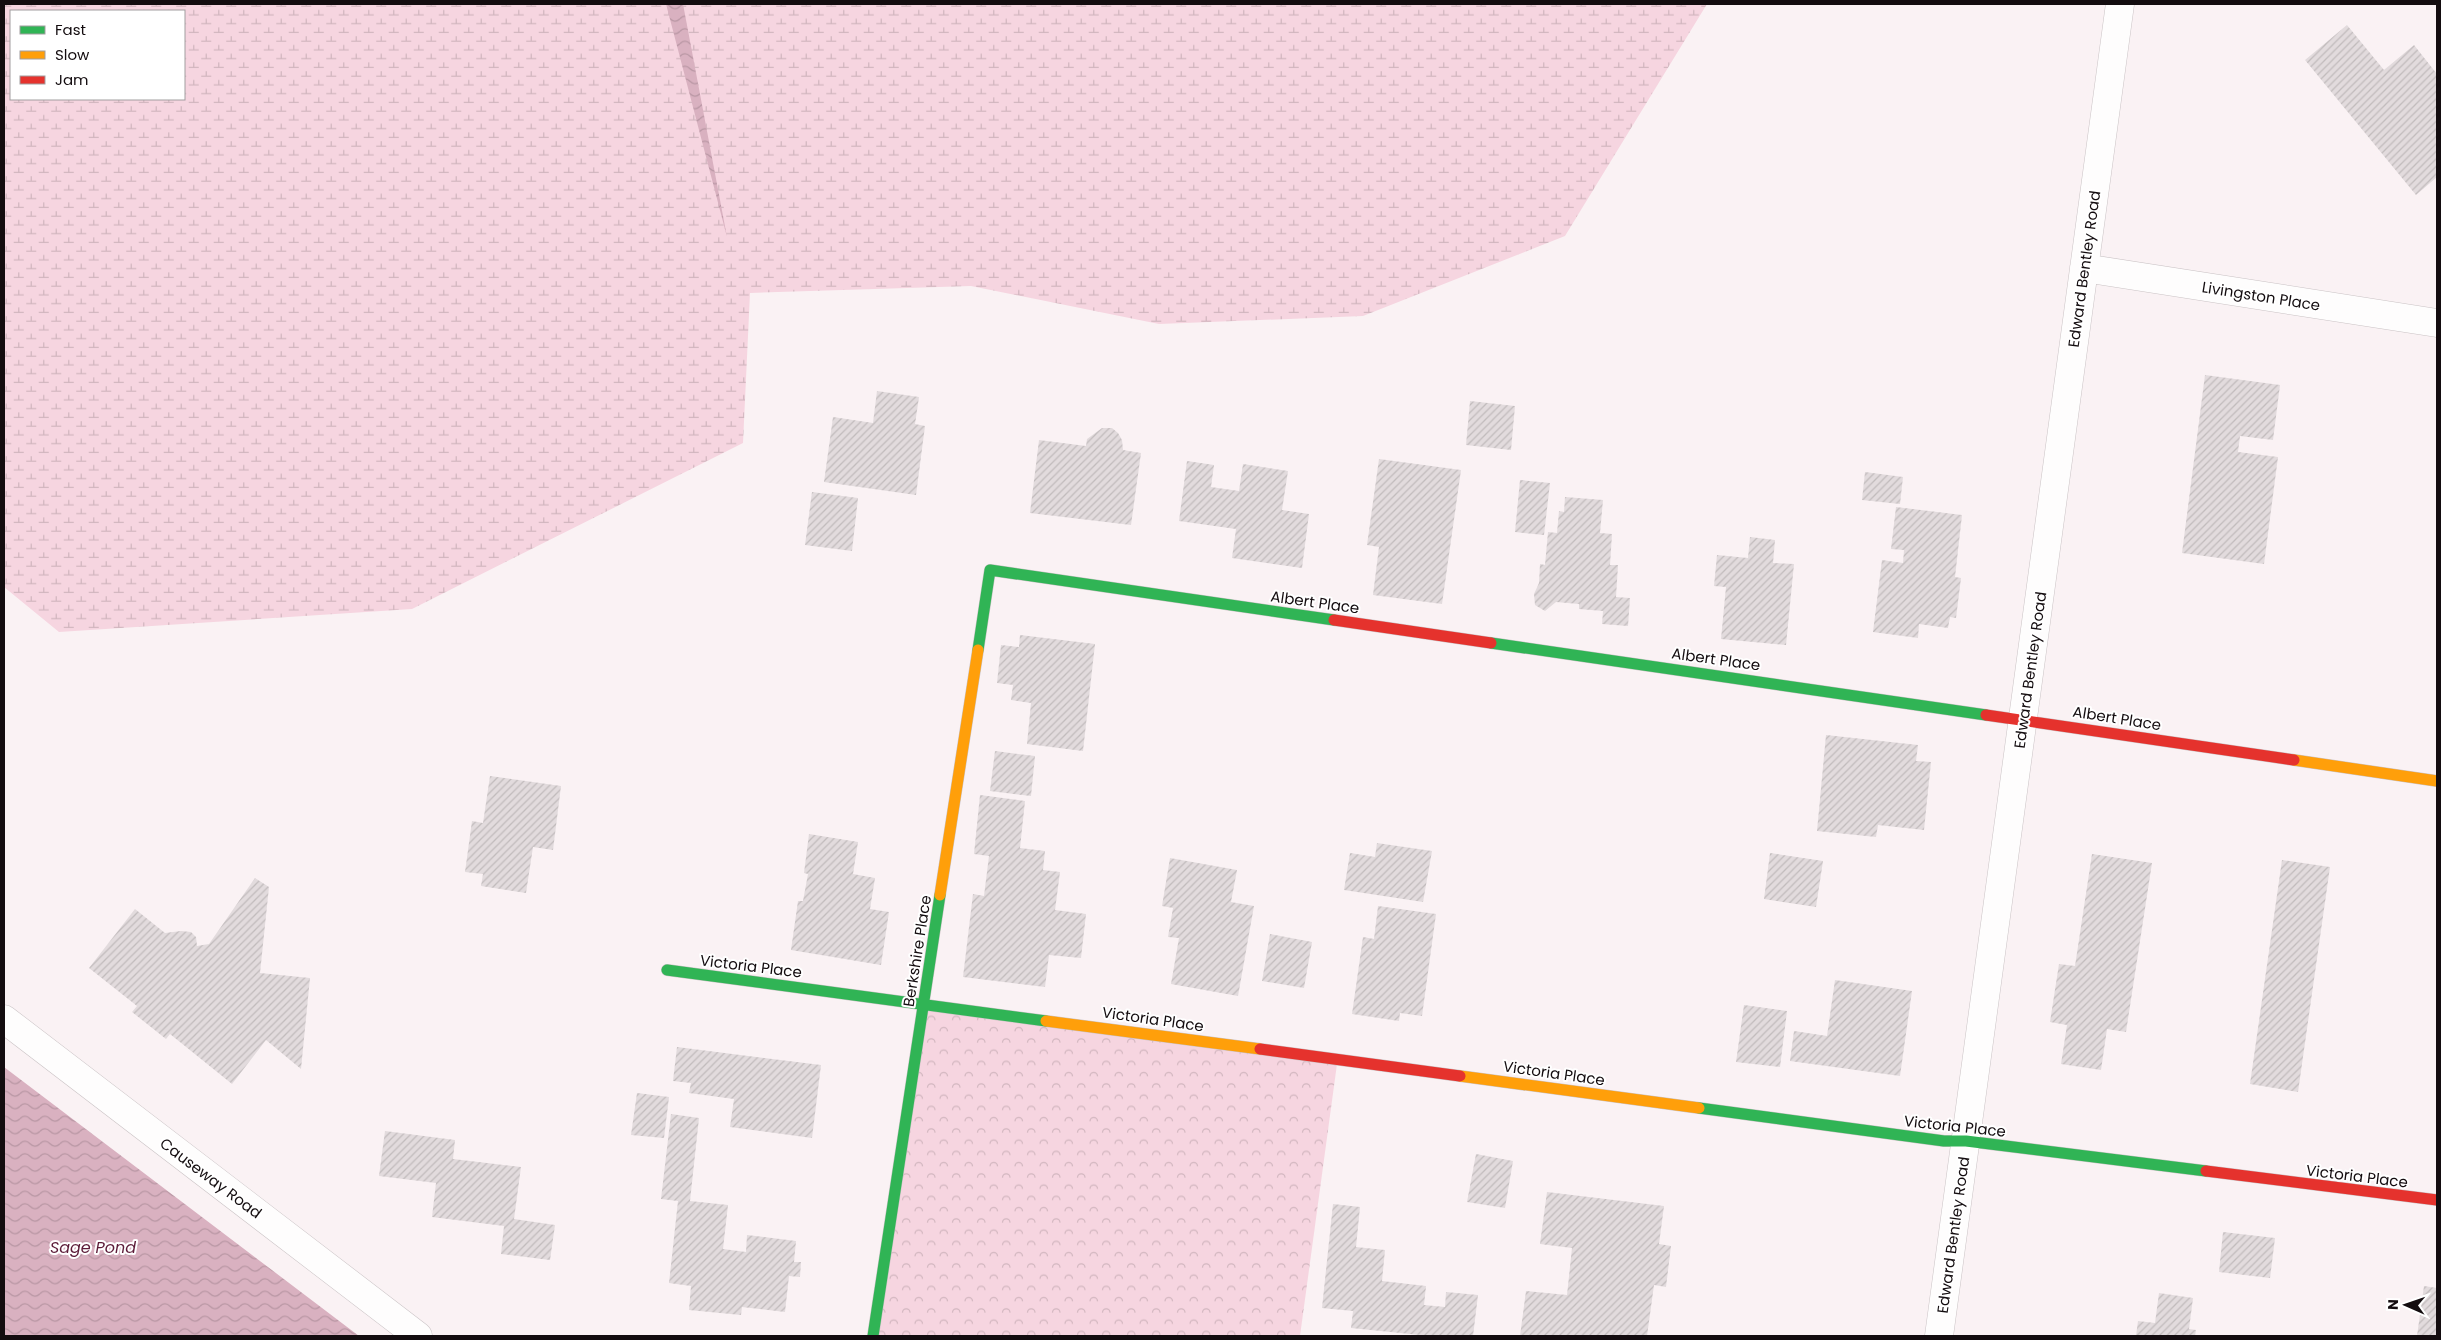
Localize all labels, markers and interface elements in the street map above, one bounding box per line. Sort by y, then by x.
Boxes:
legend [10,10,185,100]
text: Fast [55,19,86,40]
text: Slow [55,44,90,65]
text: Jam [55,69,89,90]
street label: Edward Bentley Road [2063,189,2105,349]
street label: Livingston Place [2200,276,2322,316]
street label: Albert Place [1269,585,1361,619]
street label: Edward Bentley Road [2009,590,2051,750]
street label: Albert Place [1670,642,1762,676]
street label: Albert Place [2071,701,2163,735]
street label: Berkshire Place [898,894,936,1008]
street label: Victoria Place [699,949,803,983]
street label: Victoria Place [1101,1001,1205,1037]
street label: Victoria Place [1502,1055,1606,1091]
street label: Victoria Place [1903,1110,2007,1142]
street label: Causeway Road [156,1133,266,1223]
street label: Edward Bentley Road [1932,1155,1974,1315]
street label: Victoria Place [2305,1159,2409,1193]
water label: Sage Pond [50,1236,136,1259]
north arrow [2381,1280,2431,1330]
text: N [2383,1299,2403,1310]

